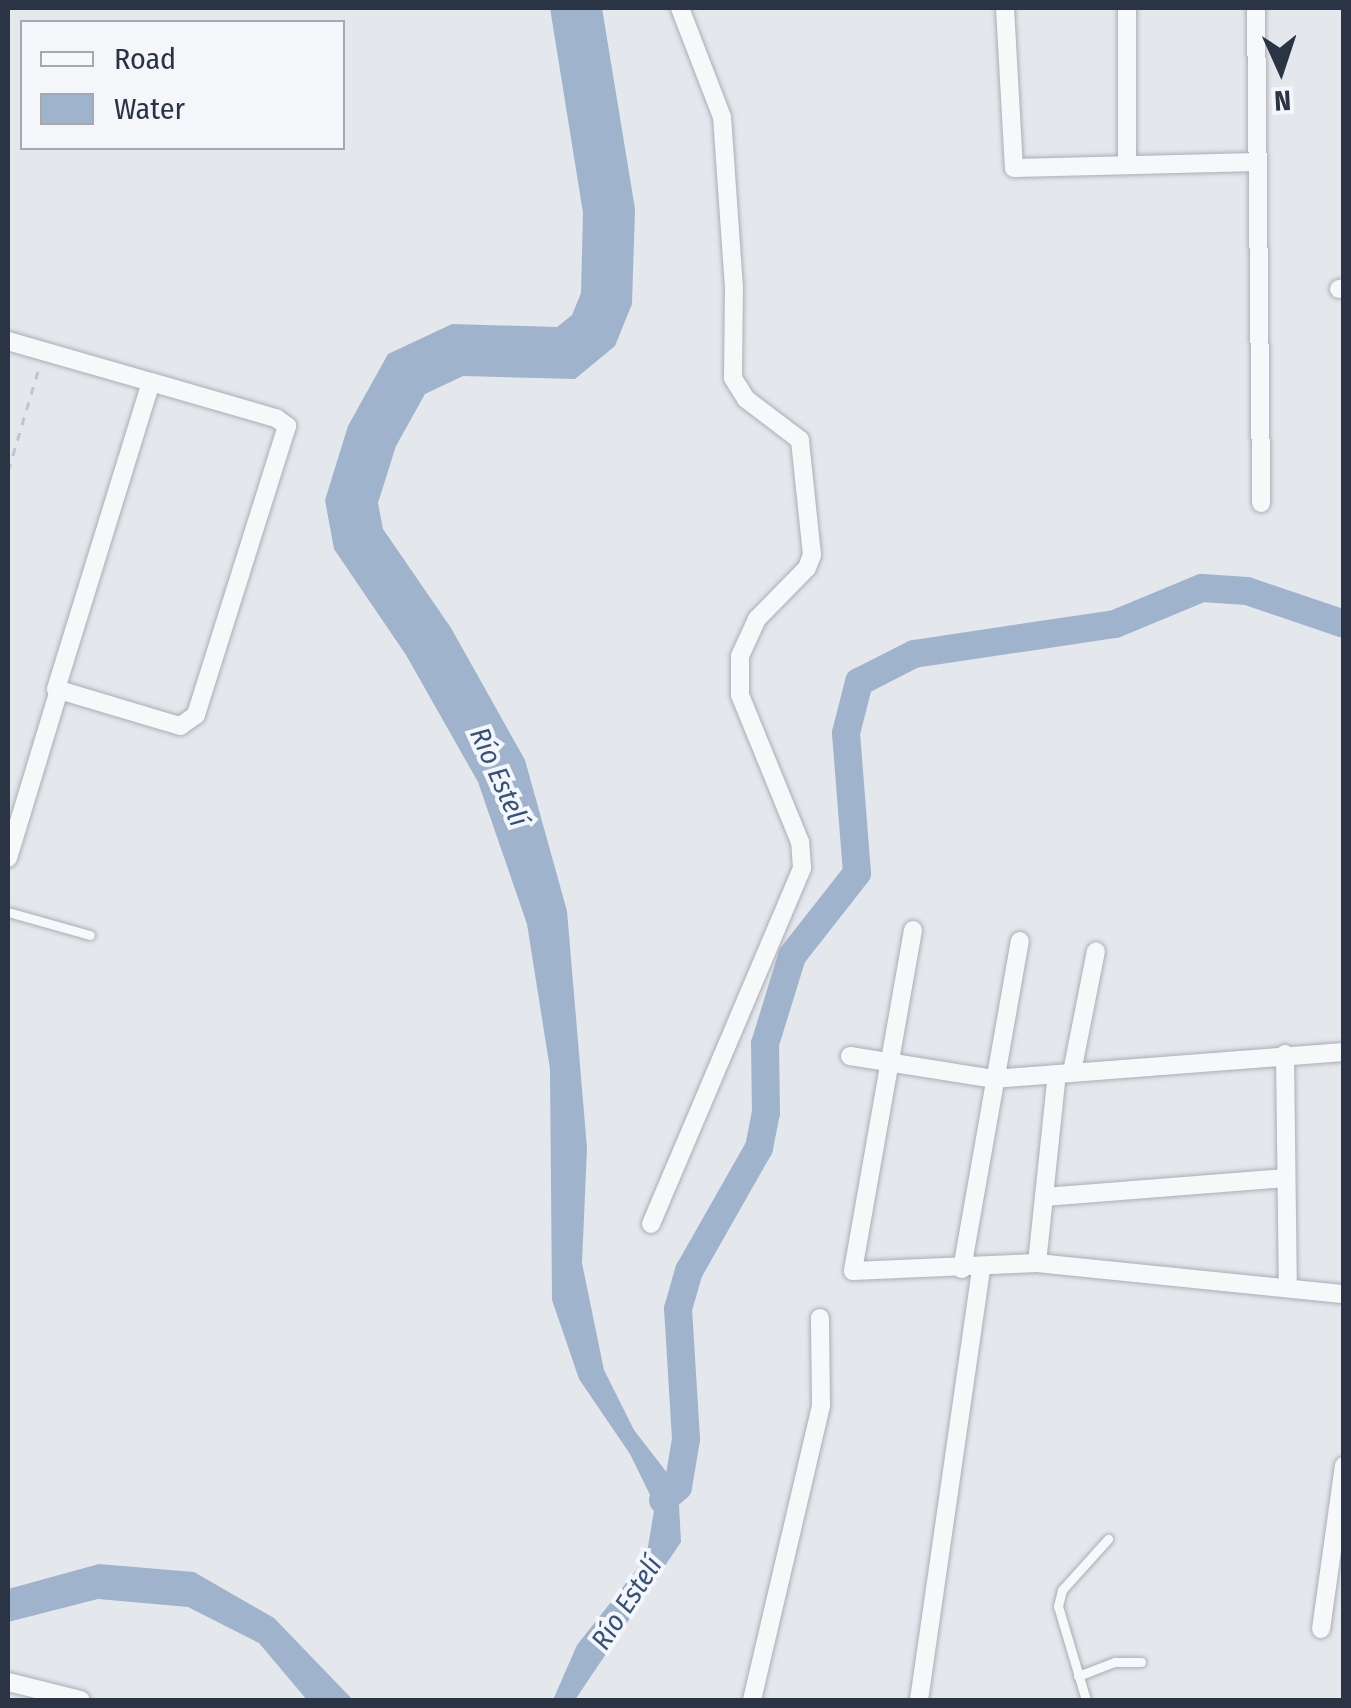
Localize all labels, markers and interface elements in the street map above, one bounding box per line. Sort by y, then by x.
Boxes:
legend [20,20,345,150]
north arrow [1231,20,1331,120]
text: Road [114,41,176,77]
text: N [1273,84,1292,117]
text: Water [114,91,185,127]
water label: Río Estelí [462,722,536,832]
water label: Río Estelí [584,1550,670,1656]

